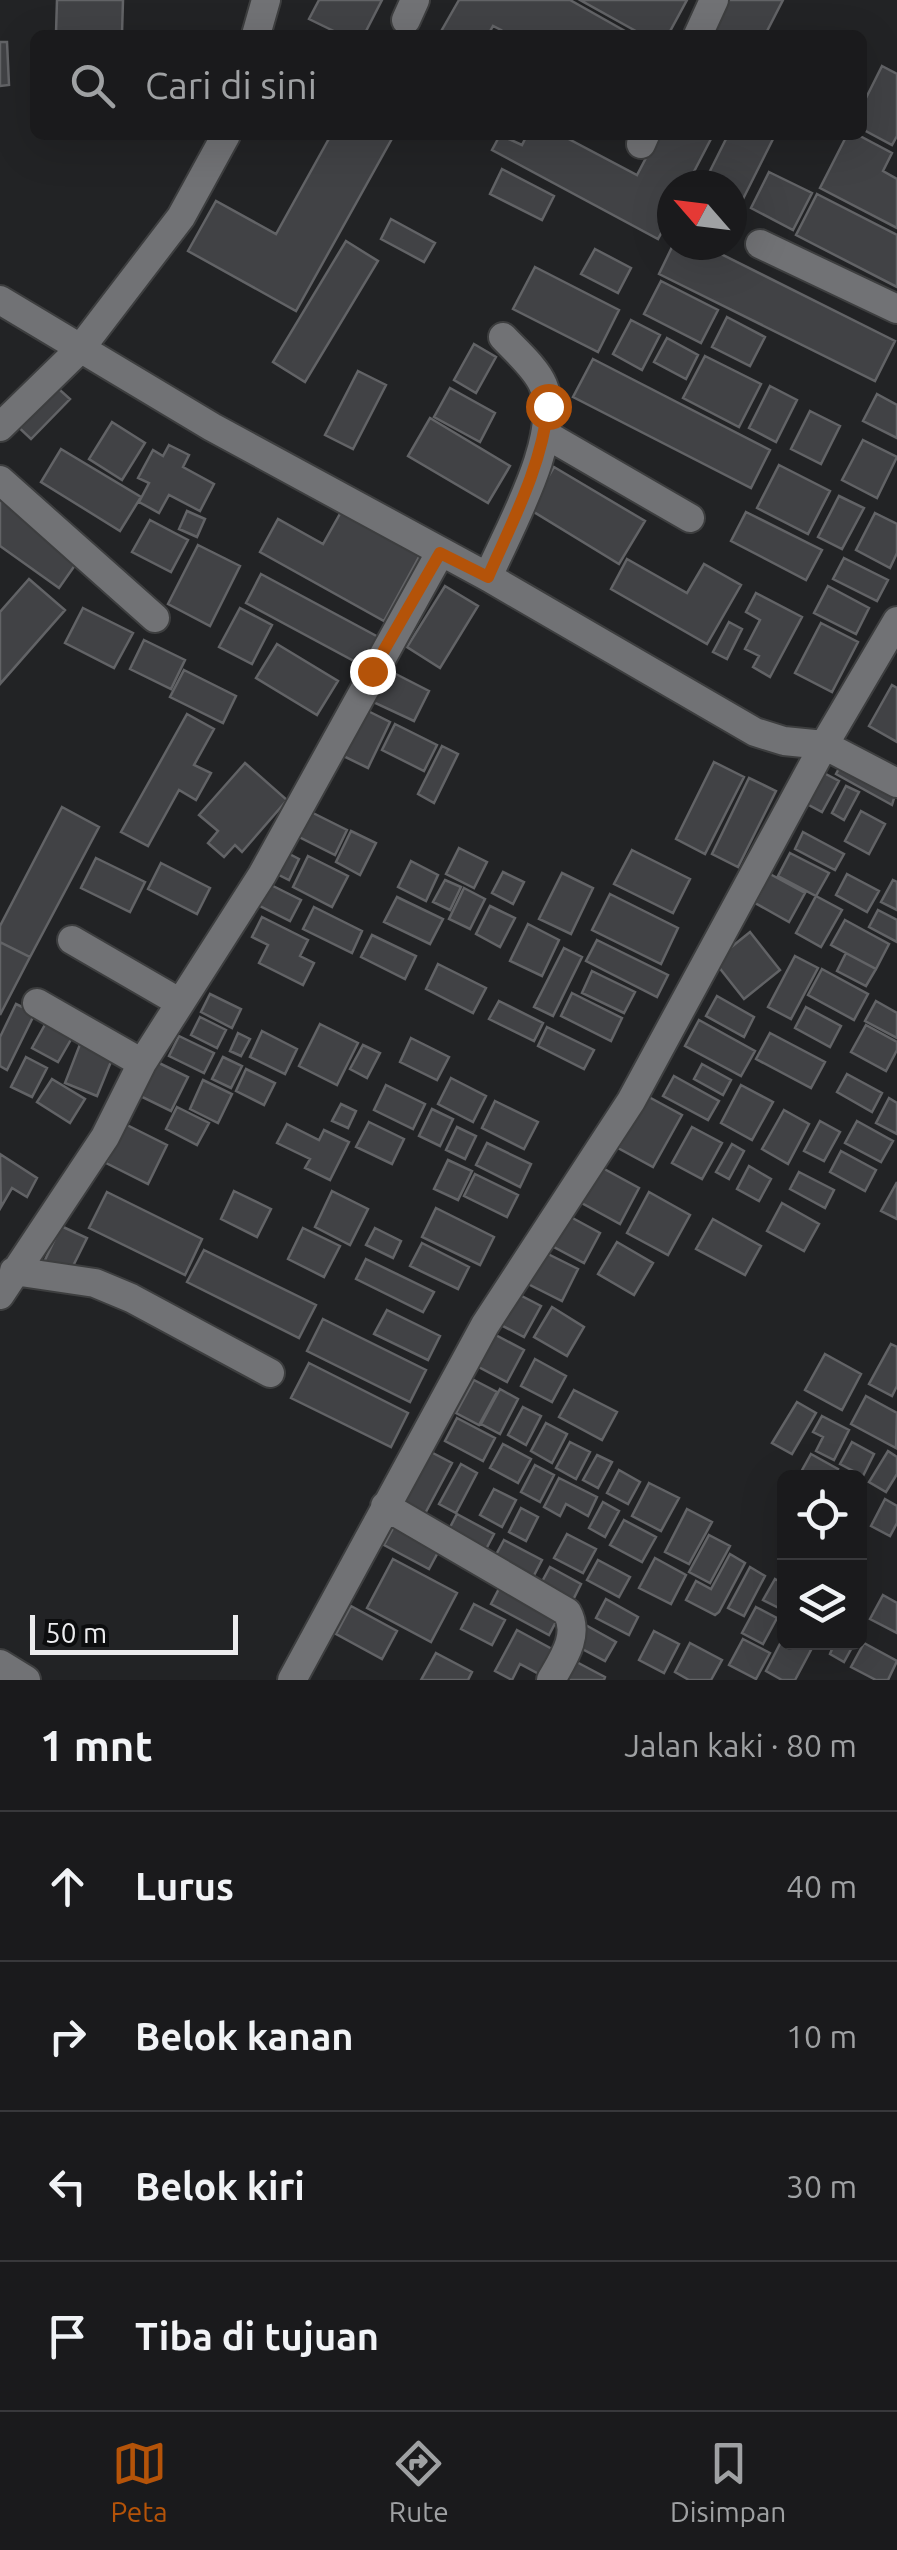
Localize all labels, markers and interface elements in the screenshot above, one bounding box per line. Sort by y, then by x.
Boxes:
search box [30,30,867,140]
icon: search [65,58,120,113]
text: Cari di sini [145,64,317,106]
north arrow [657,170,747,260]
route start [526,384,572,430]
route end [350,649,396,695]
map controls [777,1470,867,1650]
button: locate [777,1470,867,1560]
button: layers [777,1560,867,1650]
scale bar [30,1610,238,1654]
text: 50 m [45,1617,107,1648]
text: 1 mnt [40,1722,153,1769]
text: Jalan kaki · 80 m [624,1727,857,1763]
icon: ahead [40,1859,95,1914]
text: Lurus [135,1865,234,1907]
text: 40 m [786,1868,857,1904]
icon: right [40,2009,95,2064]
text: Belok kanan [135,2015,354,2057]
text: 10 m [786,2018,857,2054]
icon: left [40,2159,95,2214]
text: Belok kiri [135,2165,305,2207]
text: 30 m [786,2168,857,2204]
icon: arrive [40,2309,95,2364]
text: Tiba di tujuan [135,2315,379,2357]
tab: Peta [111,2436,168,2527]
tab: Rute [389,2436,449,2527]
tab: Disimpan [670,2436,786,2527]

